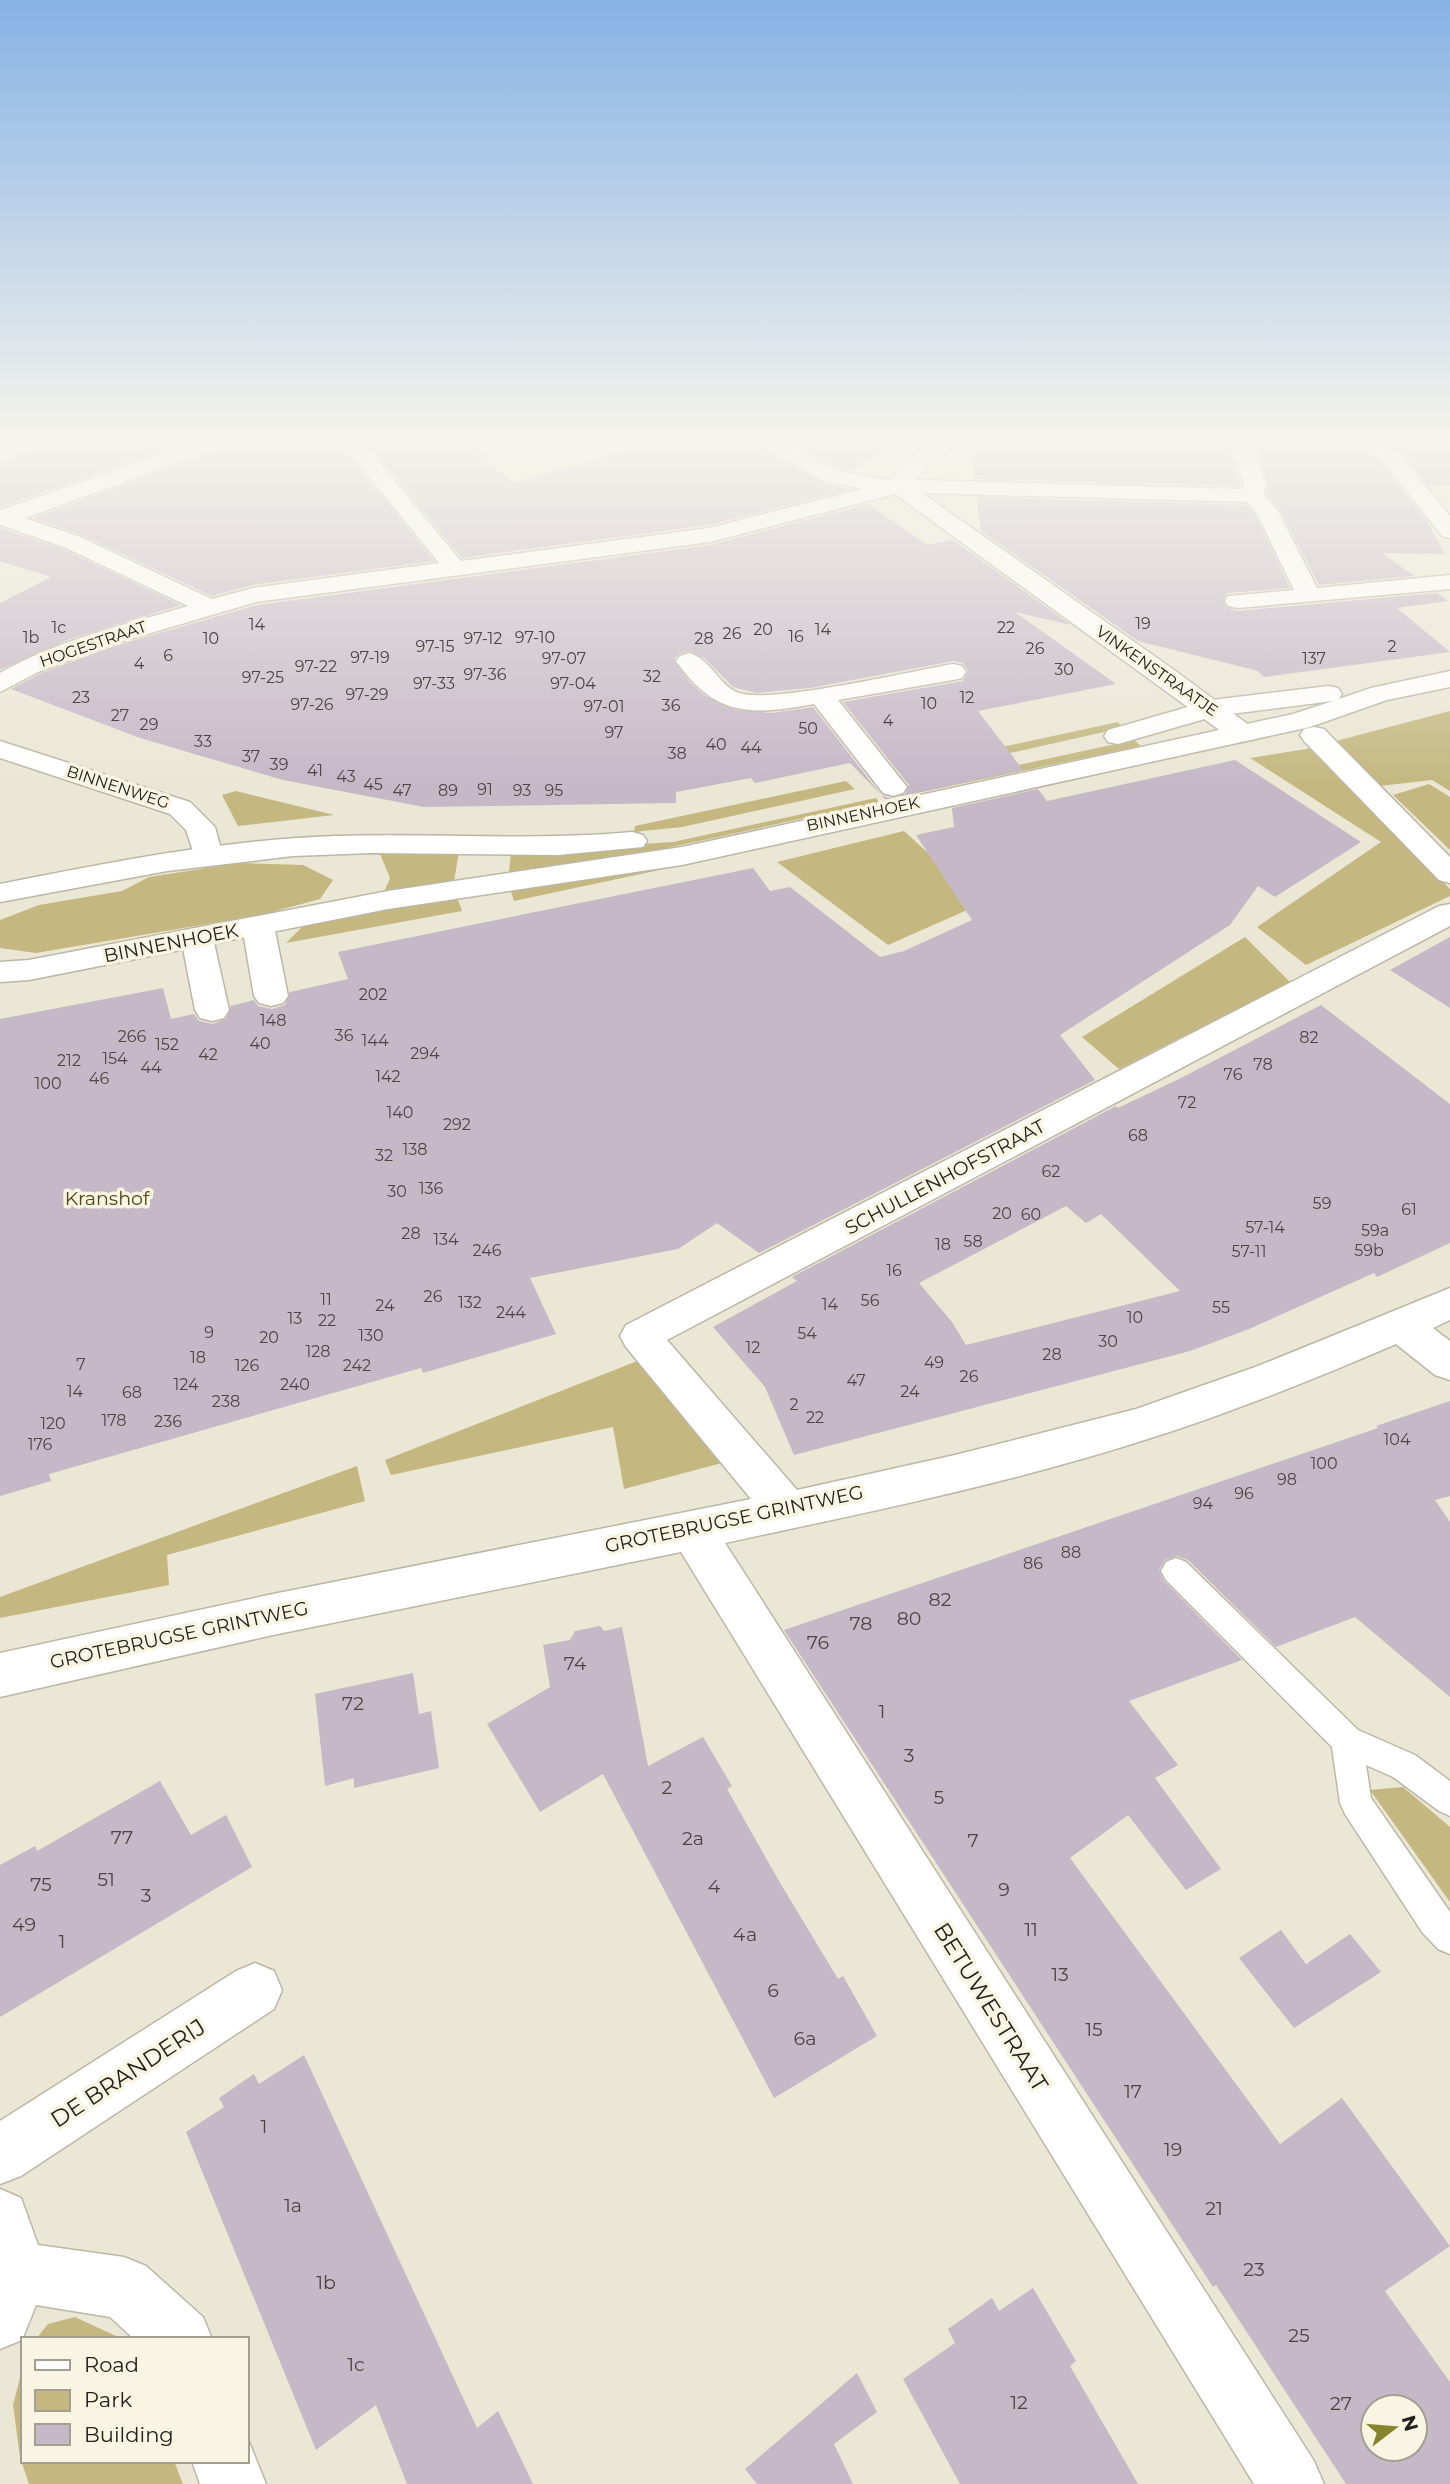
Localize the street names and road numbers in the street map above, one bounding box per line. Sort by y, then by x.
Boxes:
street label: HOGESTRAAT [37,617,150,671]
street label: VINKENSTRAATJE [1092,622,1222,720]
street label: BINNENWEG [64,761,172,813]
street label: BINNENHOEK [805,793,922,835]
street label: BINNENHOEK [102,919,241,967]
street label: SCHULLENHOFSTRAAT [841,1114,1049,1240]
street label: GROTEBRUGSE GRINTWEG [603,1480,865,1558]
street label: GROTEBRUGSE GRINTWEG [48,1596,310,1674]
street label: BETUWESTRAAT [928,1917,1055,2097]
street label: DE BRANDERIJ [45,2012,211,2134]

